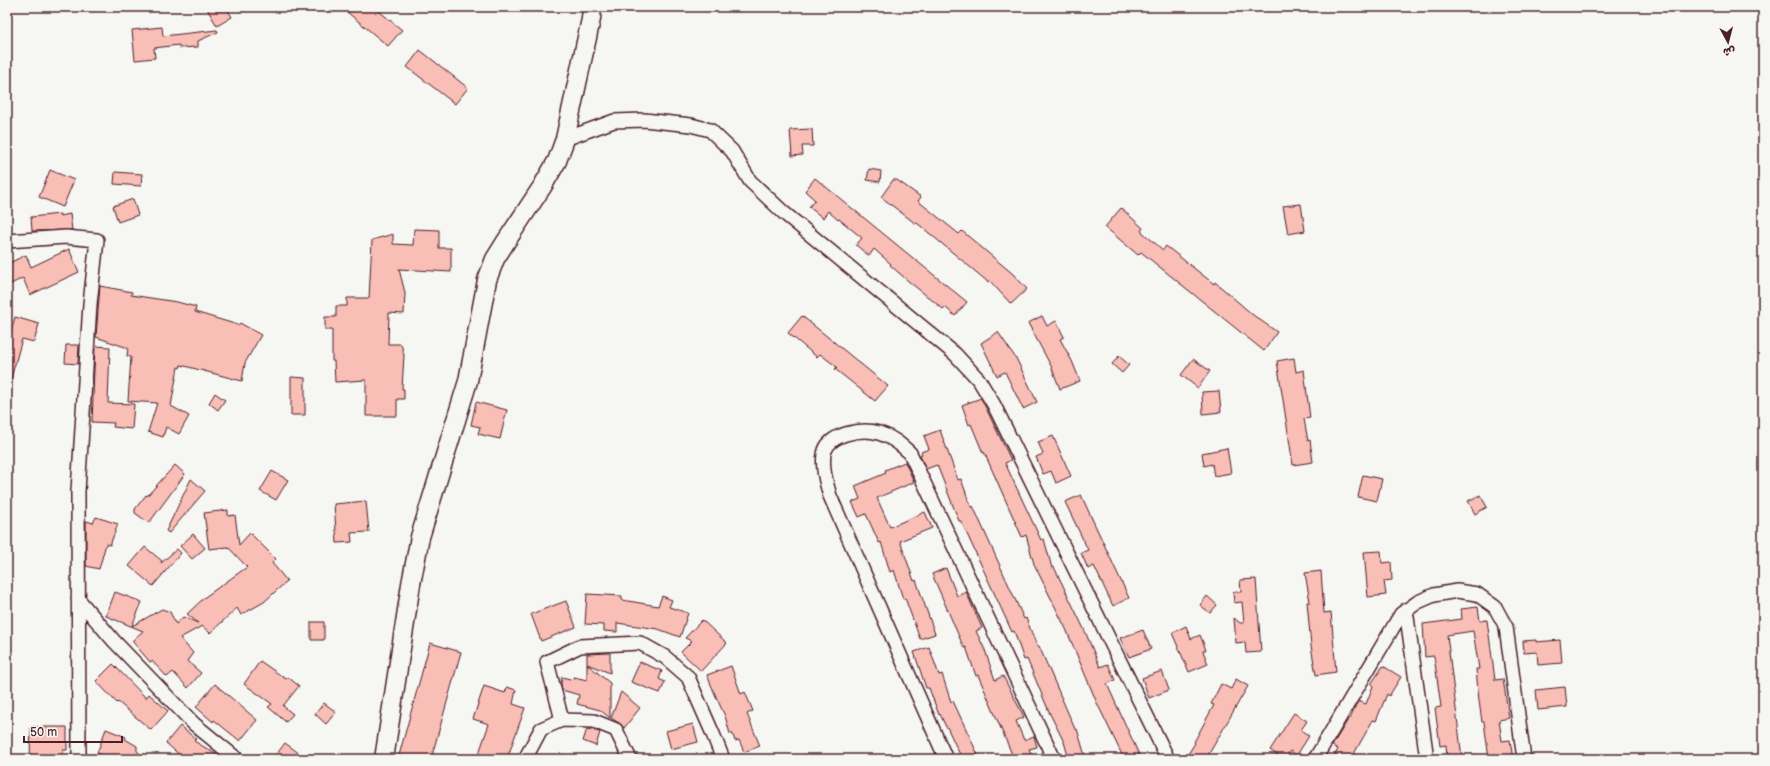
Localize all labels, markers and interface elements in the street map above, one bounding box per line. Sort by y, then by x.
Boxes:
north arrow [1708,22,1748,62]
text: ش [1722,44,1736,59]
scale bar [24,718,122,744]
text: 50 m [30,725,57,740]

